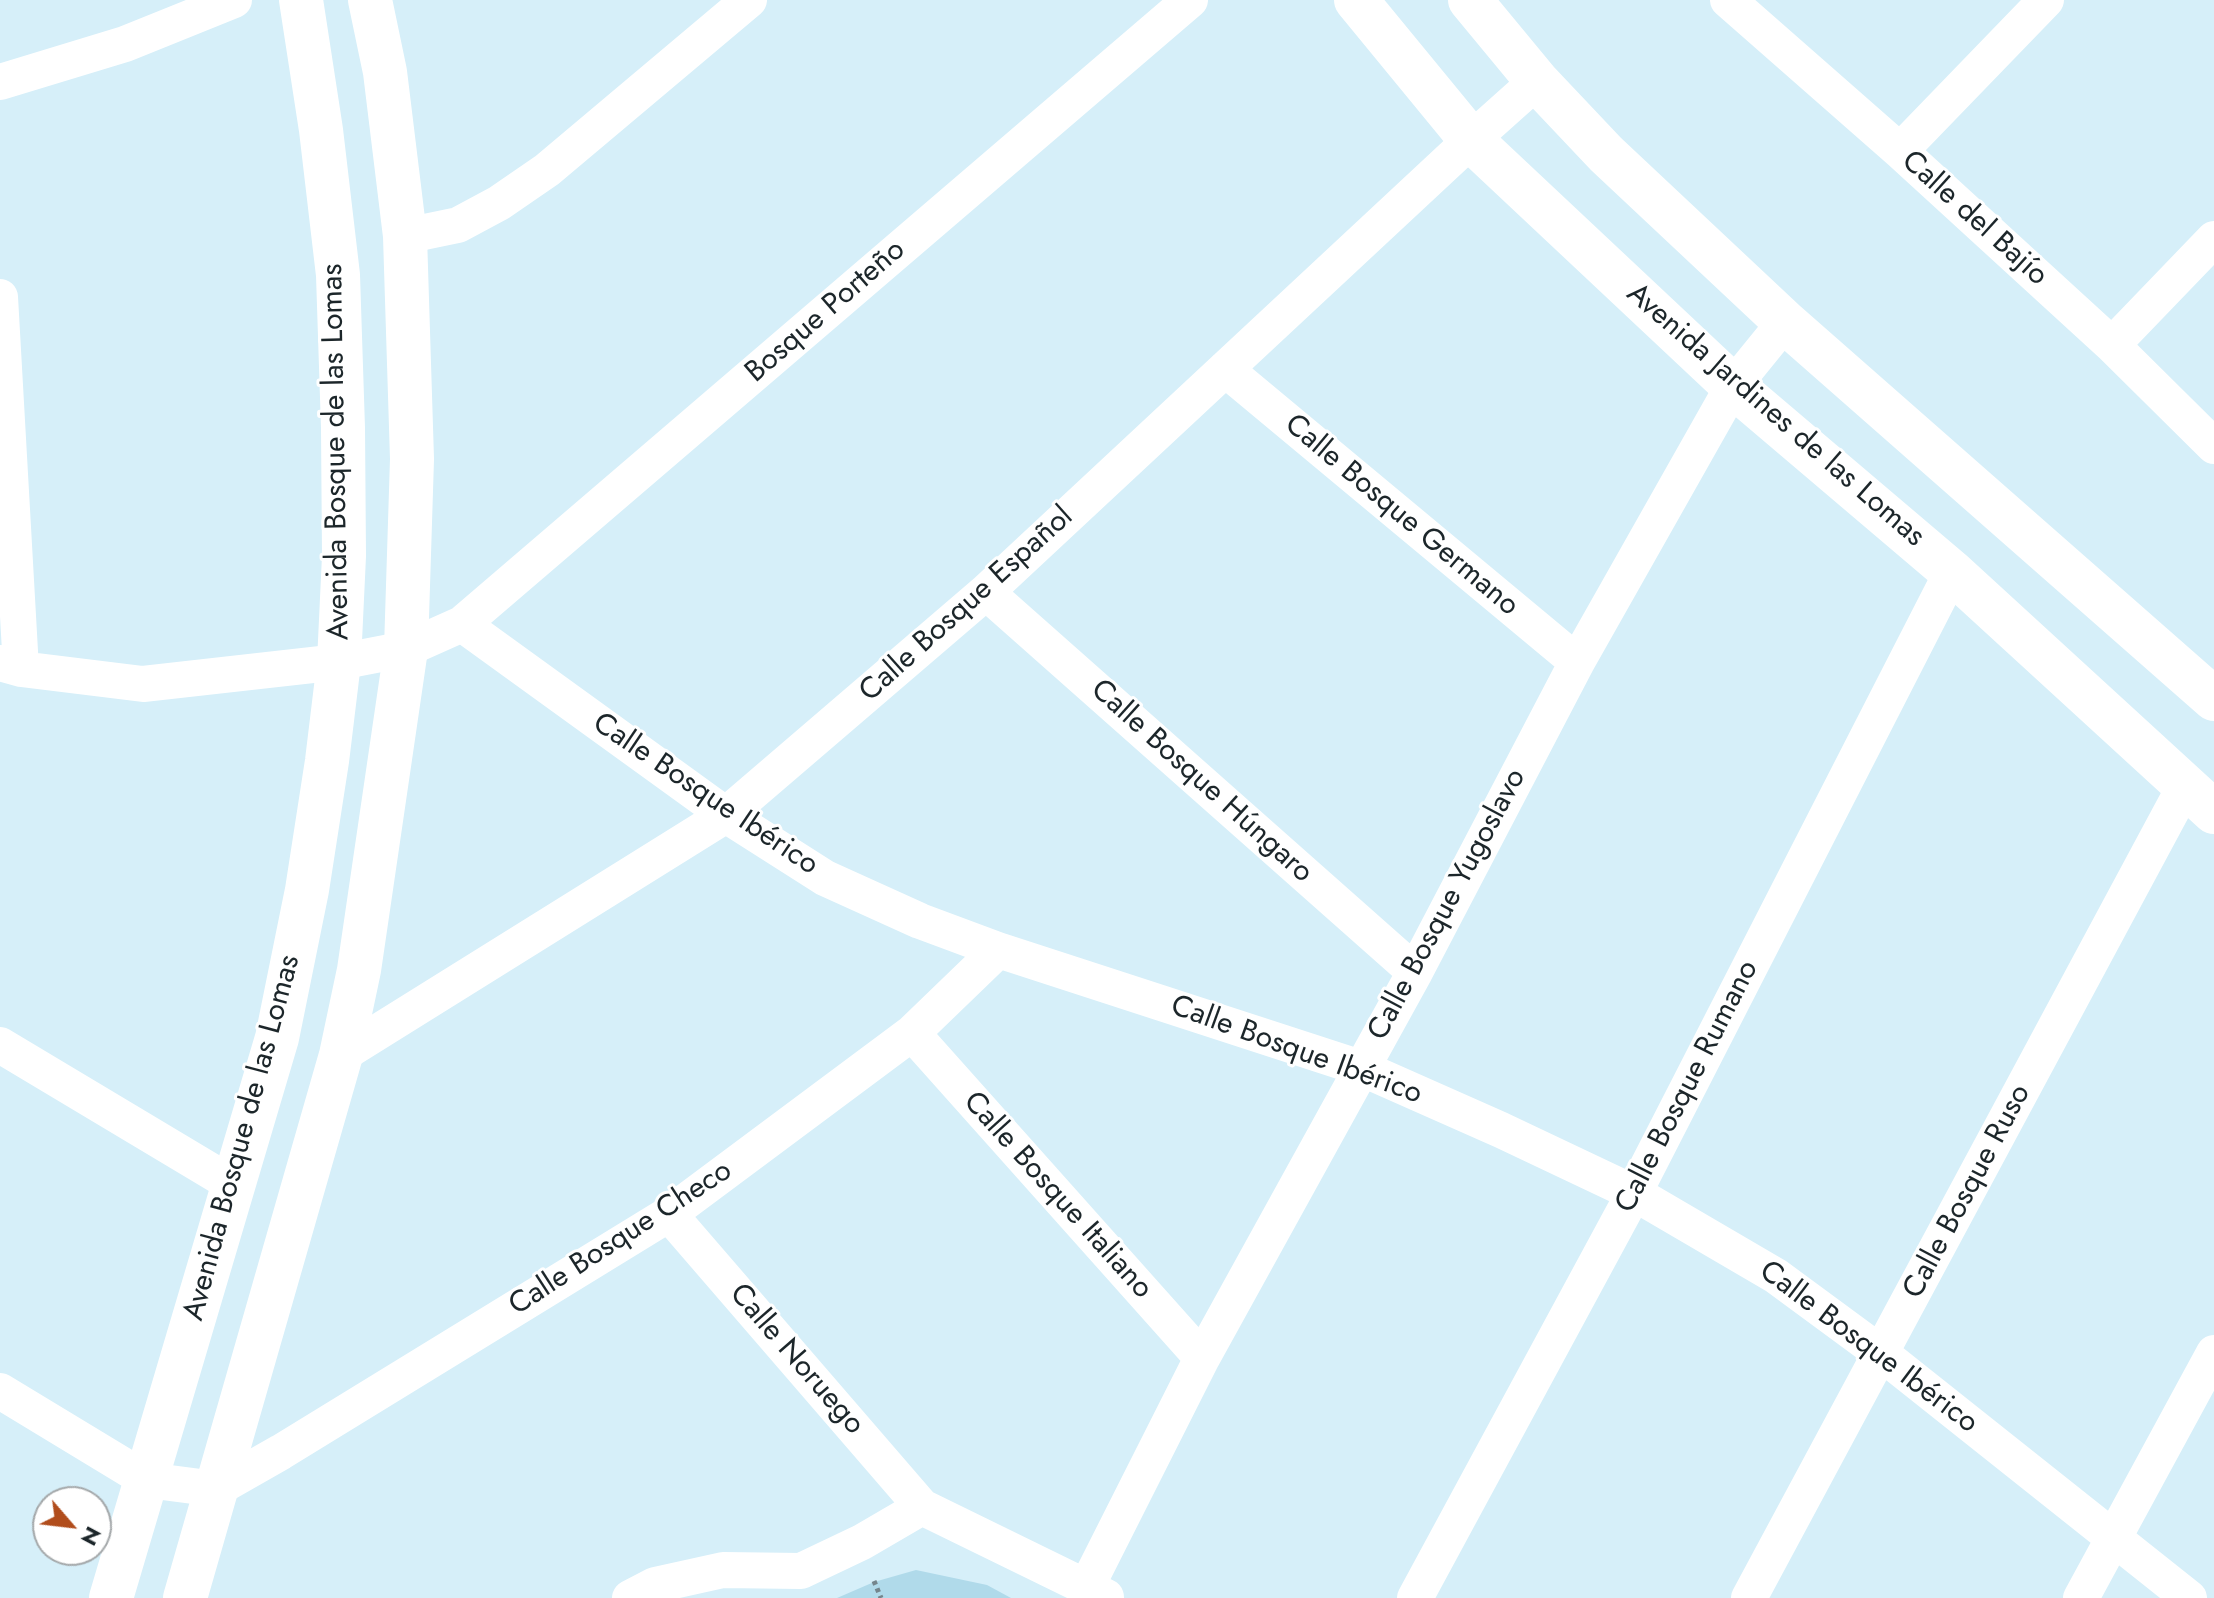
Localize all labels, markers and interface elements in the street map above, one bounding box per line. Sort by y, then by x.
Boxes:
street label: Calle del Bajío [1893,144,2055,294]
street label: Bosque Porteño [739,233,913,391]
street label: Avenida Bosque de las Lomas [316,263,358,641]
street label: Avenida Jardines de las Lomas [1618,277,1932,555]
street label: Calle Bosque Germano [1277,407,1525,625]
street label: Calle Bosque Español [853,500,1081,710]
street label: Calle Bosque Húngaro [1083,673,1319,891]
street label: Calle Bosque Ibérico [585,706,825,884]
street label: Calle Bosque Yugoslavo [1361,763,1535,1047]
street label: Avenida Bosque de las Lomas [177,951,309,1325]
street label: Calle Bosque Rumano [1609,955,1767,1219]
street label: Calle Bosque Ibérico [1166,989,1426,1113]
street label: Calle Bosque Ruso [1897,1079,2039,1305]
street label: Calle Bosque Italiano [955,1085,1159,1307]
street label: Calle Bosque Checo [503,1154,739,1324]
street label: Calle Bosque Ibérico [1752,1254,1984,1442]
street label: Calle Noruego [721,1277,871,1443]
north arrow [32,1486,112,1566]
text: N [73,1521,110,1552]

